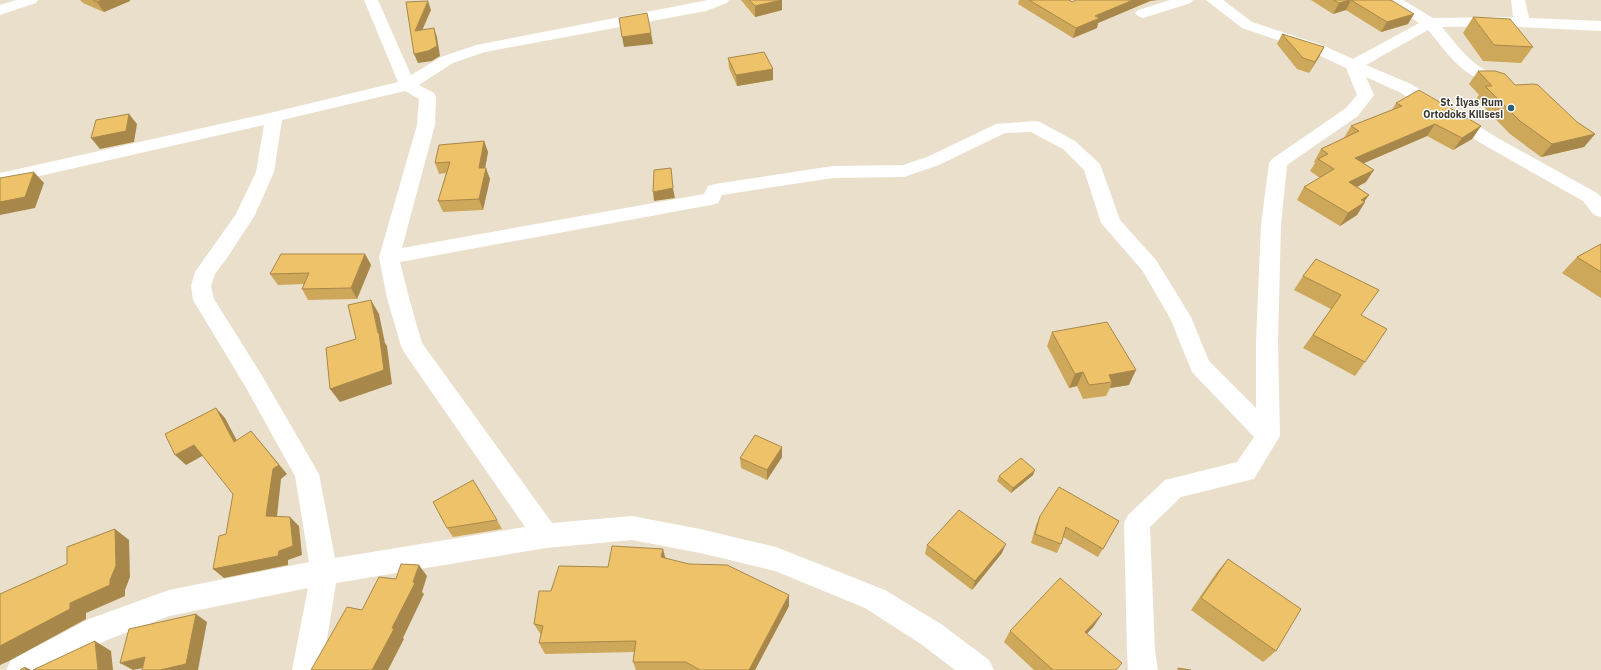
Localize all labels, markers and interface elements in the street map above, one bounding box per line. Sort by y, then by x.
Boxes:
place label: St. İlyas Rum Ortodoks Kilisesi [1423,96,1503,121]
marker: St. İlyas Rum Ortodoks Kilisesi [1506,103,1516,113]

